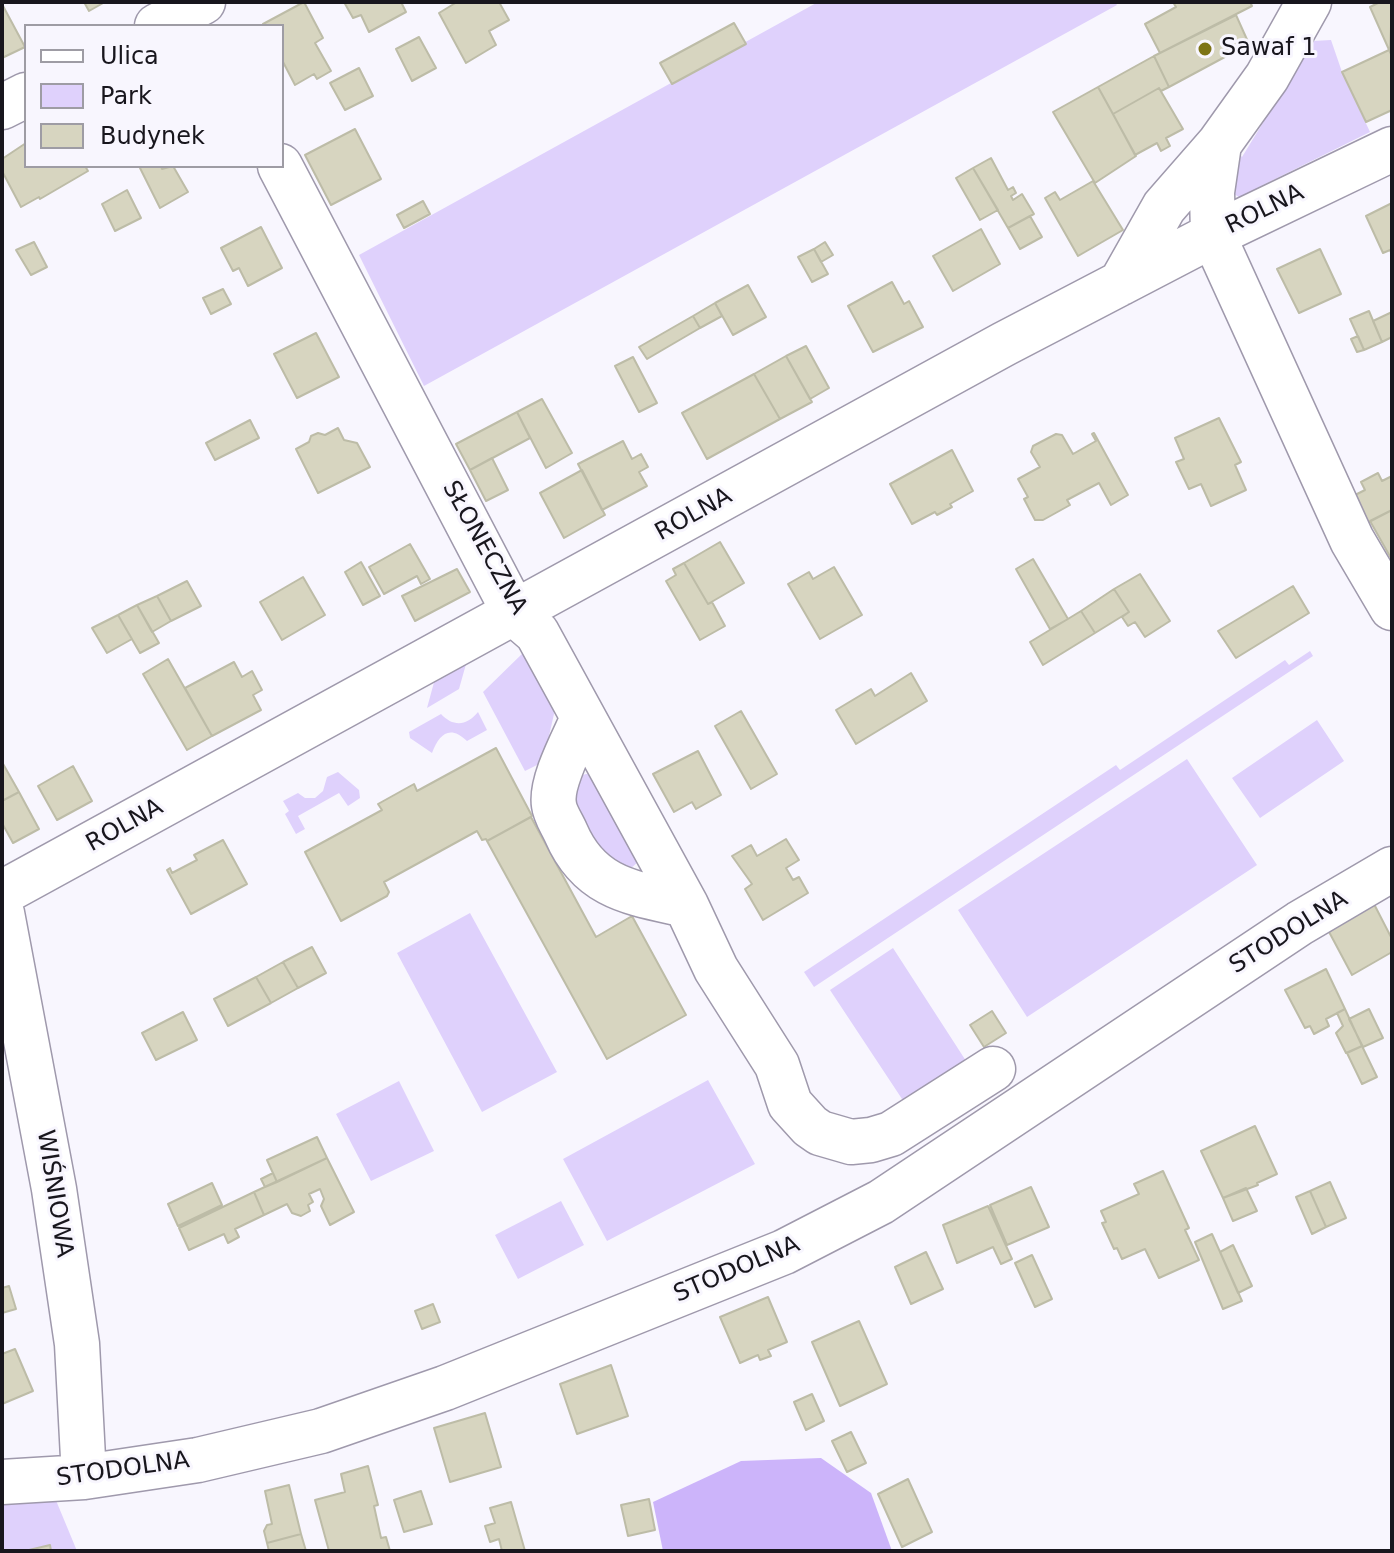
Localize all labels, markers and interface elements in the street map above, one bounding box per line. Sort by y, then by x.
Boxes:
legend [24,24,284,168]
place label: Sawaf 1 [1221,35,1317,63]
marker: Sawaf 1 [1196,40,1214,58]
text: Ulica [100,42,159,70]
text: Park [100,82,152,110]
text: Budynek [100,122,205,150]
street label: ROLNA [1221,179,1309,241]
street label: SŁONECZNA [435,476,533,620]
street label: ROLNA [651,482,737,548]
street label: ROLNA [82,793,168,859]
street label: STODOLNA [1225,885,1353,981]
street label: WIŚNIOWA [30,1128,78,1260]
street label: STODOLNA [670,1231,804,1309]
street label: STODOLNA [55,1446,191,1494]

